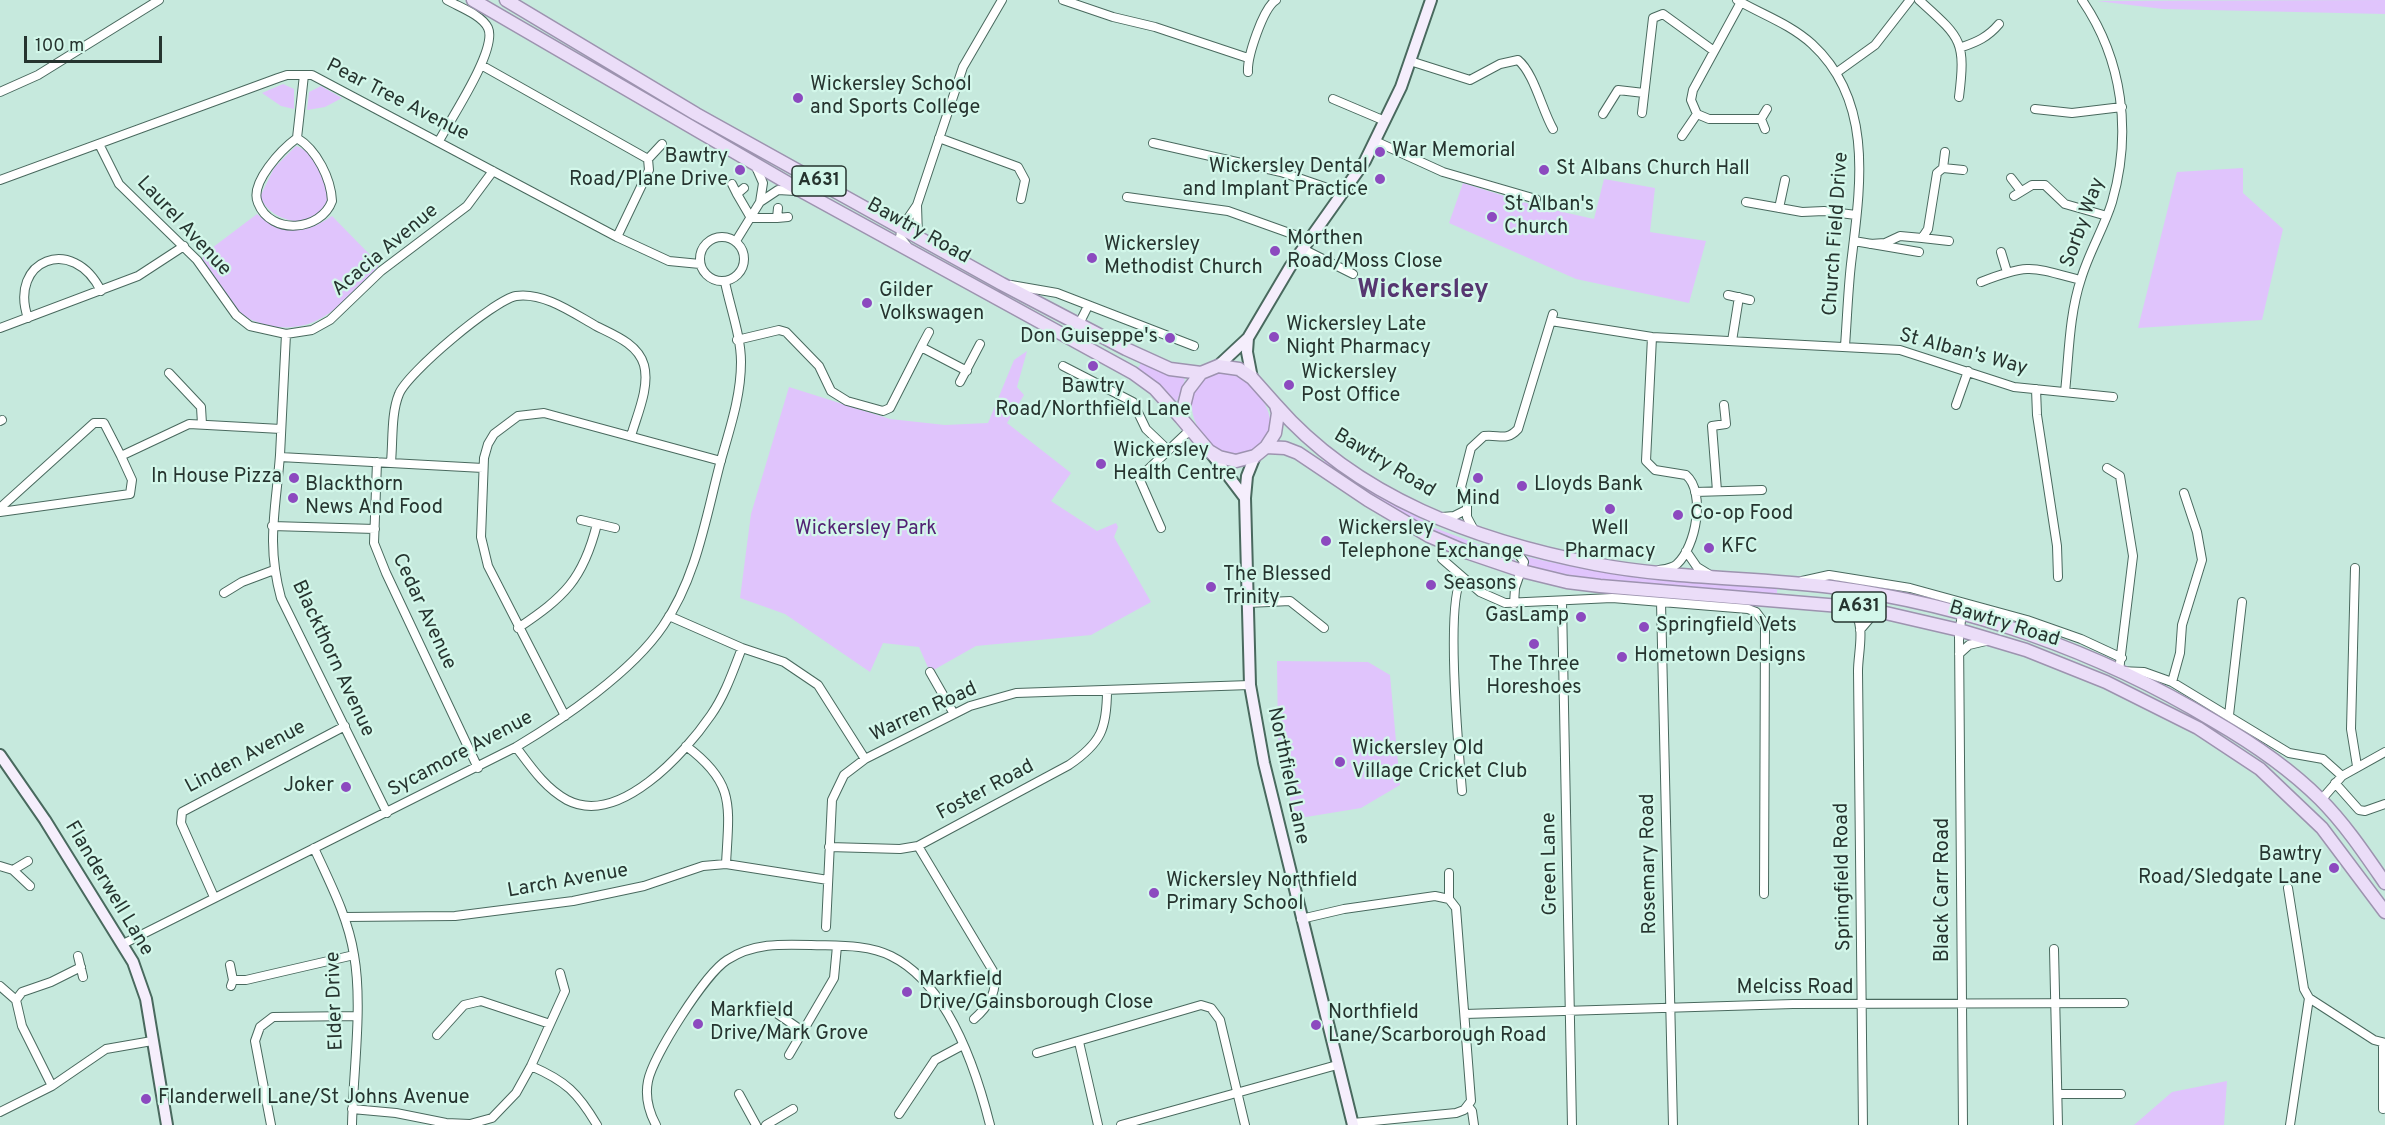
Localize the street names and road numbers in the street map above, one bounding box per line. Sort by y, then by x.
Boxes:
street label: Pear Tree Avenue [322,55,472,147]
street label: Church Field Drive [1819,151,1855,317]
road number: A631 [792,166,846,196]
street label: Laurel Avenue [131,172,235,282]
street label: Sorby Way [2057,175,2111,271]
street label: Bawtry Road [862,194,974,270]
street label: Acacia Avenue [328,200,444,302]
street label: St Alban's Way [1896,324,2030,382]
street label: Bawtry Road [1329,424,1439,504]
street label: Cedar Avenue [386,550,460,674]
street label: Blackthorn Avenue [285,577,379,741]
road number: A631 [1832,592,1886,622]
street label: Bawtry Road [1946,597,2062,653]
street label: Warren Road [867,678,981,748]
street label: Northfield Lane [1261,705,1313,847]
street label: Sycamore Avenue [384,707,538,803]
street label: Linden Avenue [182,716,310,800]
street label: Foster Road [933,755,1039,827]
street label: Rosemary Road [1637,793,1663,935]
street label: Springfield Road [1831,802,1857,952]
street label: Green Lane [1538,812,1564,916]
street label: Flanderwell Lane [58,817,158,961]
street label: Black Carr Road [1932,818,1956,962]
street label: Larch Avenue [506,860,630,904]
street label: Elder Drive [322,951,350,1051]
street label: Melciss Road [1737,977,1853,1001]

